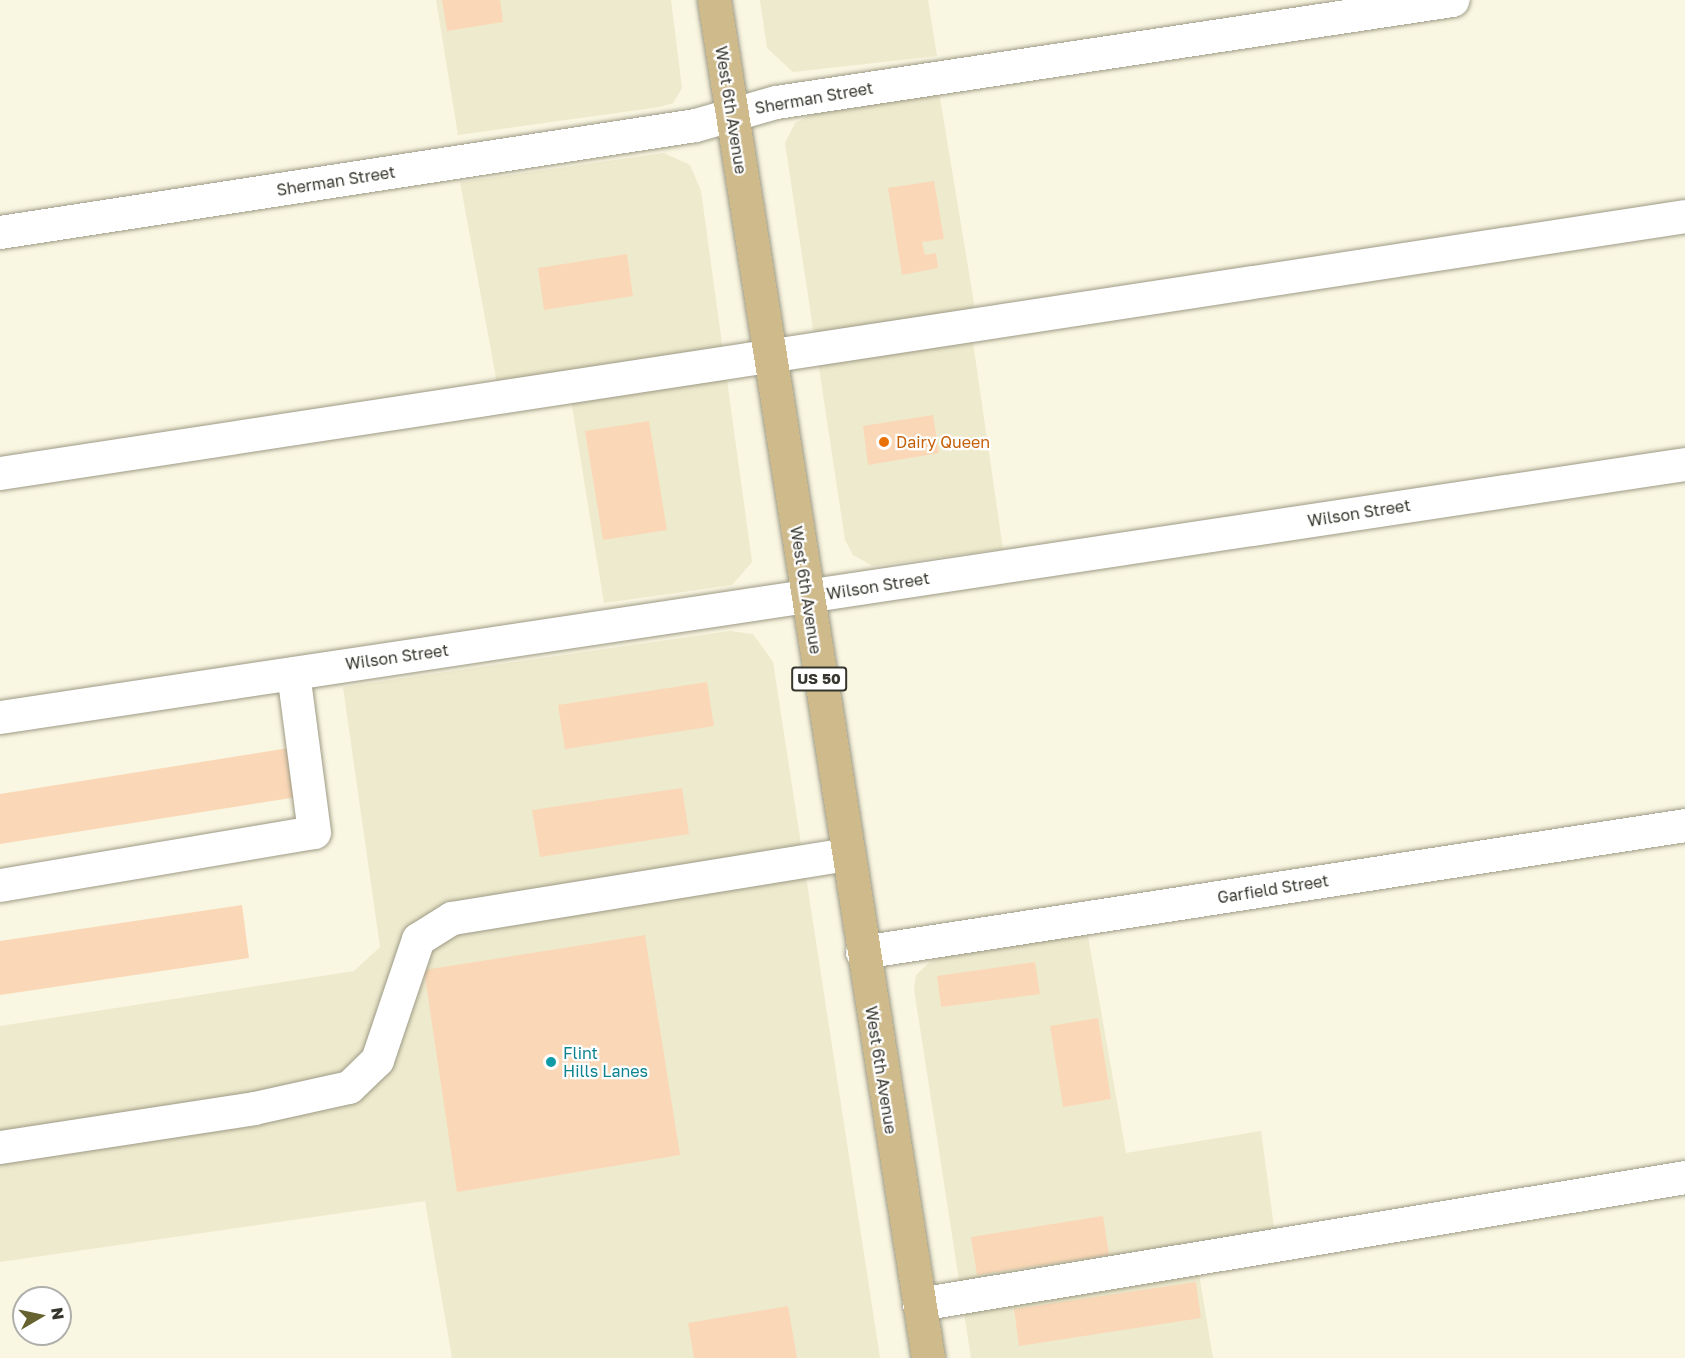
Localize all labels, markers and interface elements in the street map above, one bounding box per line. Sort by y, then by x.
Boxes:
street label: West 6th Avenue [711,45,751,175]
street label: Sherman Street [753,78,875,118]
street label: Sherman Street [275,162,397,200]
place label: Dairy Queen [896,432,990,452]
marker: Dairy Queen [877,435,891,449]
street label: Wilson Street [1306,495,1412,531]
street label: West 6th Avenue [786,525,826,655]
street label: Wilson Street [825,568,931,604]
street label: Wilson Street [344,640,450,674]
road number: US 50 [790,667,848,691]
street label: Garfield Street [1216,871,1330,907]
street label: West 6th Avenue [861,1005,901,1135]
place label: Flint Hills Lanes [563,1043,648,1081]
marker: Flint Hills Lanes [544,1055,558,1069]
north arrow [12,1286,72,1346]
text: N [47,1306,69,1321]

